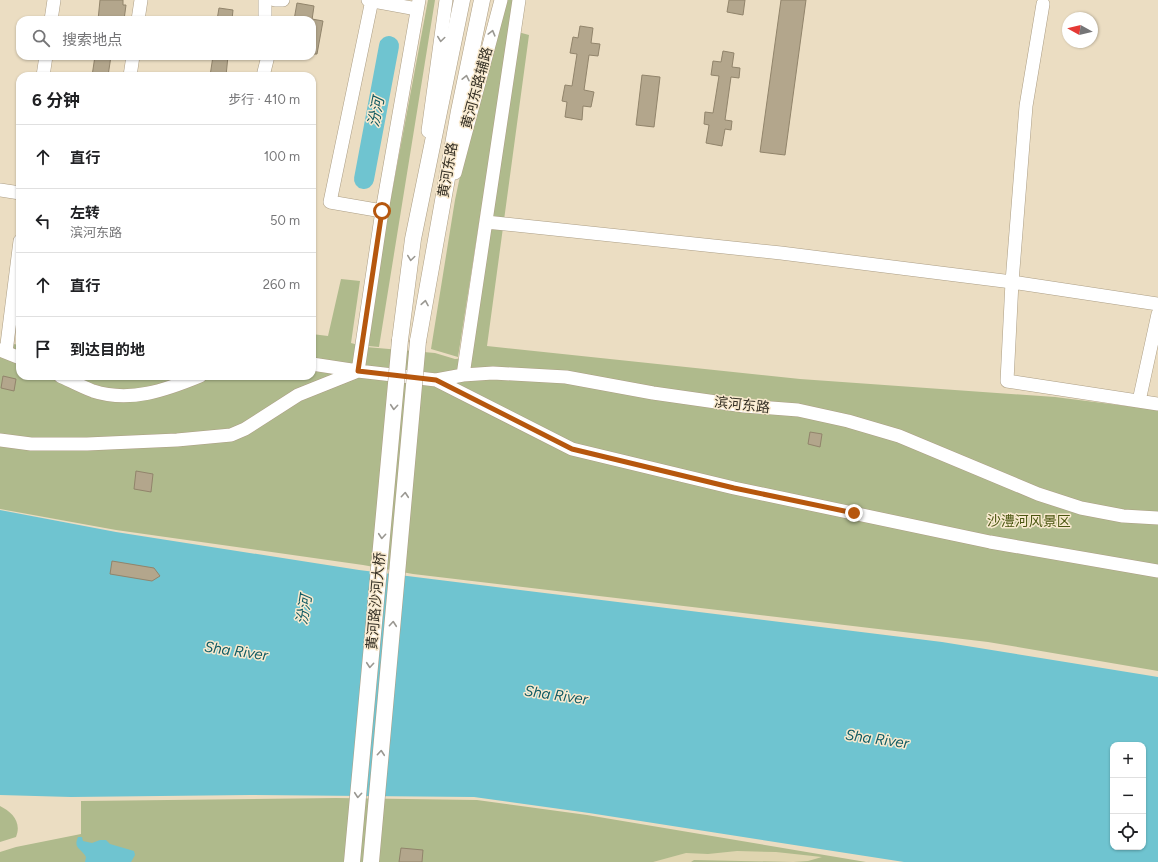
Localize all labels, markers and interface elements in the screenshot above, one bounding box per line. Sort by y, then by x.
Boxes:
north arrow [1062,12,1098,48]
search box [16,16,316,60]
icon: search [30,27,52,49]
one-way arrow [487,29,496,36]
text: 搜索地点 [62,31,122,49]
one-way arrow [437,36,446,42]
street label: 黄河东路辅路 [458,45,496,131]
one-way arrow [461,75,469,82]
text: 6 分钟 [32,90,80,110]
text: 步行 · 410 m [228,92,300,107]
water label: 汾河 [364,93,388,128]
street label: 黄河东路 [435,141,461,199]
icon: ahead [32,146,54,168]
text: 直行 [70,149,100,167]
text: 100 m [264,149,300,164]
route start [373,202,391,220]
text: 左转 [70,204,100,222]
icon: left [32,210,54,232]
text: 50 m [270,213,300,228]
text: 滨河东路 [70,225,122,240]
one-way arrow [407,255,416,261]
icon: ahead [32,274,54,296]
text: 直行 [70,277,100,295]
text: 260 m [263,277,300,292]
one-way arrow [420,300,429,306]
icon: arrive [32,338,54,360]
text: 到达目的地 [70,341,145,359]
street label: 滨河东路 [713,394,771,416]
one-way arrow [389,403,398,410]
one-way arrow [400,492,409,498]
route end [845,504,863,522]
park label: 沙澧河风景区 [987,513,1071,530]
one-way arrow [377,533,386,539]
street label: 黄河路沙河大桥 [363,551,389,651]
water label: 汾河 [293,591,316,626]
one-way arrow [389,621,398,627]
water label: Sha River [203,638,270,664]
one-way arrow [366,662,375,668]
water label: Sha River [523,682,590,708]
water label: Sha River [844,726,911,752]
map controls [1110,742,1146,850]
button: + [1110,742,1146,778]
one-way arrow [377,750,386,757]
button: − [1110,778,1146,814]
one-way arrow [354,792,363,798]
button: locate [1110,814,1146,850]

